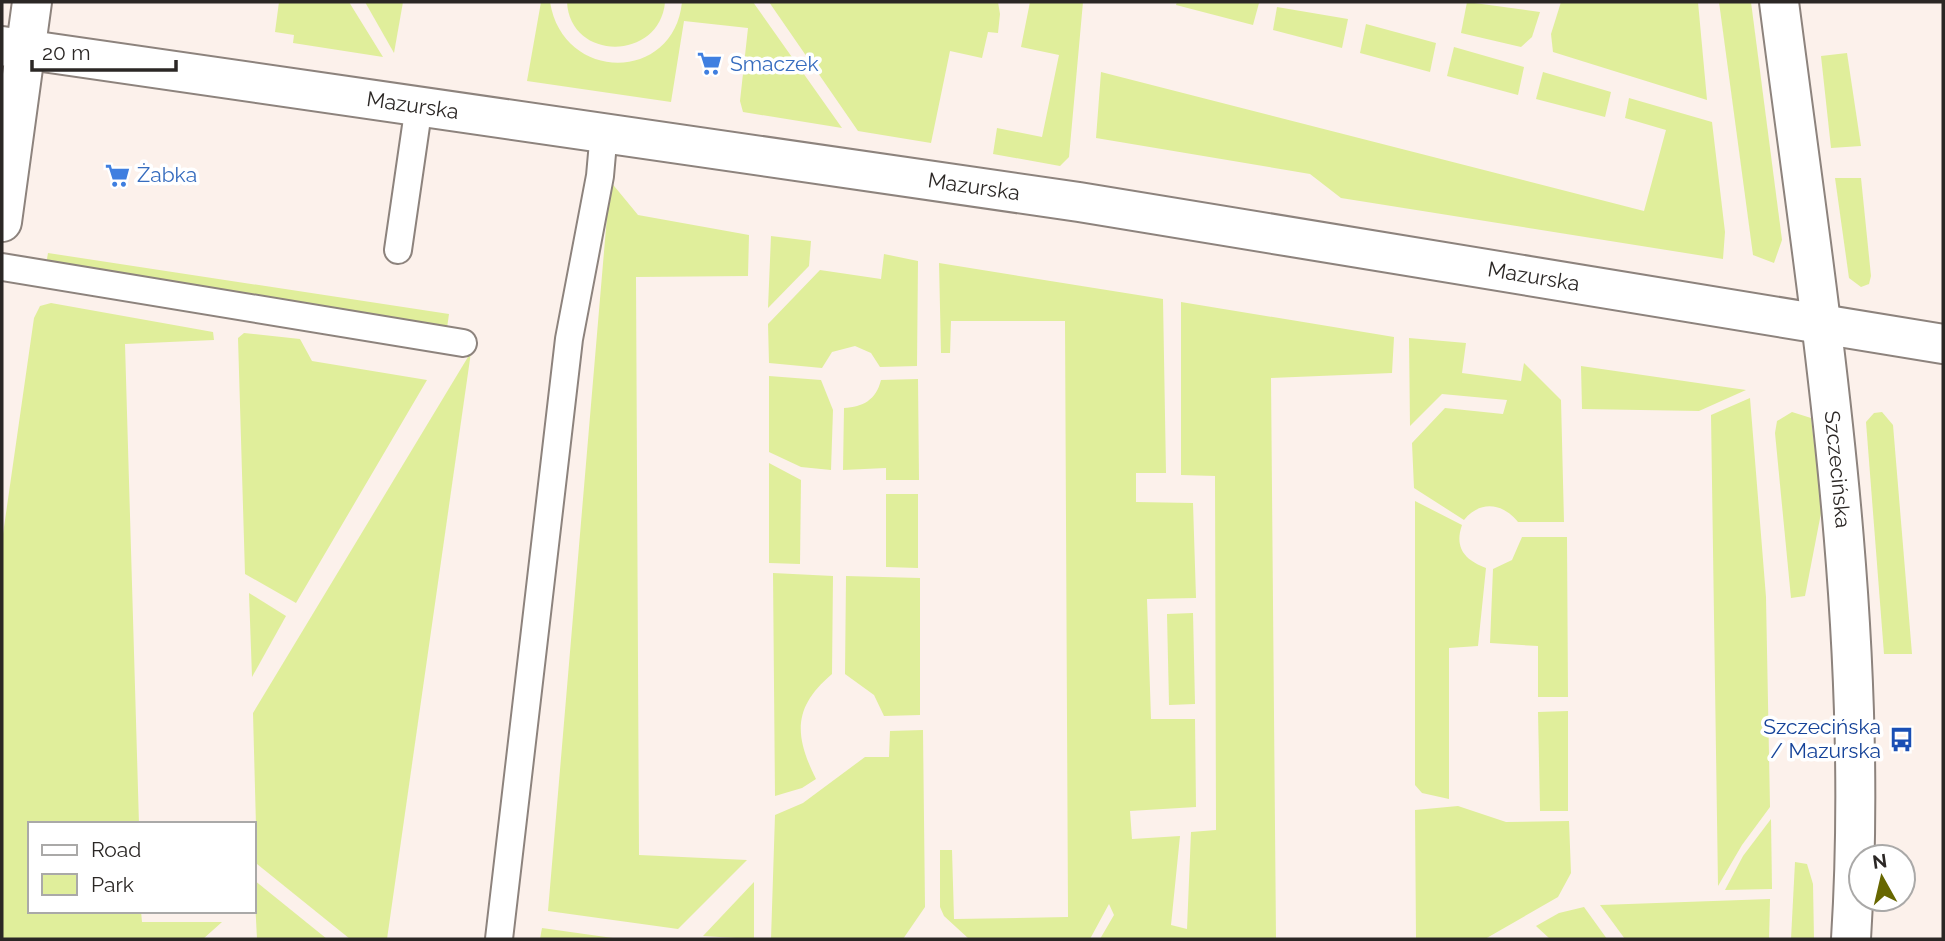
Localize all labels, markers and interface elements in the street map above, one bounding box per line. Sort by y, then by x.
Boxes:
scale bar [32,28,175,72]
text: 20 m [42,40,90,65]
supermarket icon: Smaczek [696,50,724,78]
place label: Smaczek [730,51,819,76]
street label: Mazurska [365,86,460,124]
supermarket icon: Żabka [103,161,131,189]
place label: Żabka [137,162,197,187]
street label: Mazurska [926,167,1022,205]
street label: Mazurska [1486,256,1581,296]
street label: Szczecińska [1819,409,1856,529]
place label: Szczecińska / Mazurska [1763,714,1881,763]
bus stop icon: Szczecińska / Mazurska [1887,725,1915,753]
legend [28,822,256,913]
text: Road [91,837,141,862]
north arrow [1847,843,1917,913]
text: N [1871,849,1888,873]
text: Park [91,872,134,897]

